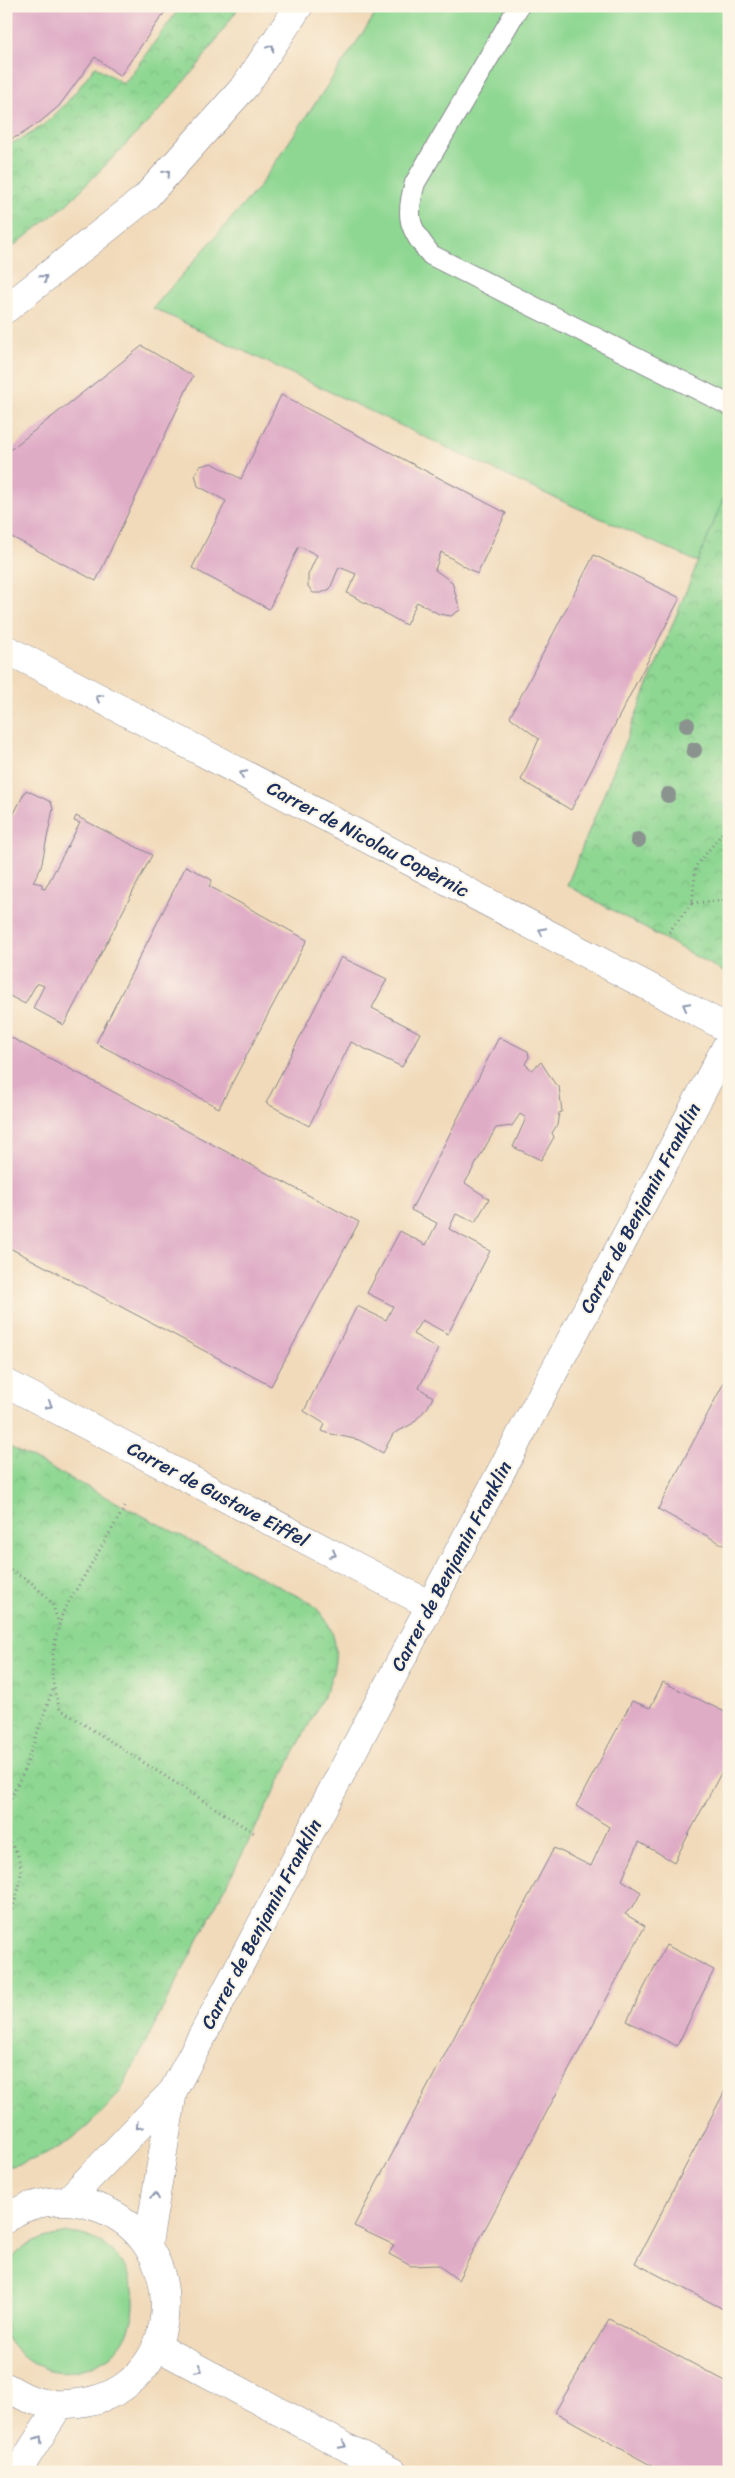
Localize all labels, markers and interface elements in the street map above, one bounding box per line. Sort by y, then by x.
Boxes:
one-way arrow [265,44,274,54]
one-way arrow [161,169,170,178]
one-way arrow [38,276,47,284]
one-way arrow [96,694,105,704]
one-way arrow [239,770,248,780]
street label: Carrer de Nicolau Copèrnic [261,772,476,907]
one-way arrow [538,927,547,937]
one-way arrow [682,1002,691,1012]
street label: Carrer de Benjamin Franklin [570,1097,710,1319]
one-way arrow [44,1399,53,1409]
street label: Carrer de Gustave Eiffel [121,1432,316,1556]
street label: Carrer de Benjamin Franklin [381,1455,521,1677]
one-way arrow [328,1548,337,1558]
street label: Carrer de Benjamin Franklin [191,1813,331,2035]
one-way arrow [136,2120,145,2129]
one-way arrow [150,2192,160,2200]
one-way arrow [194,2363,203,2373]
one-way arrow [32,2435,42,2444]
one-way arrow [338,2439,347,2449]

